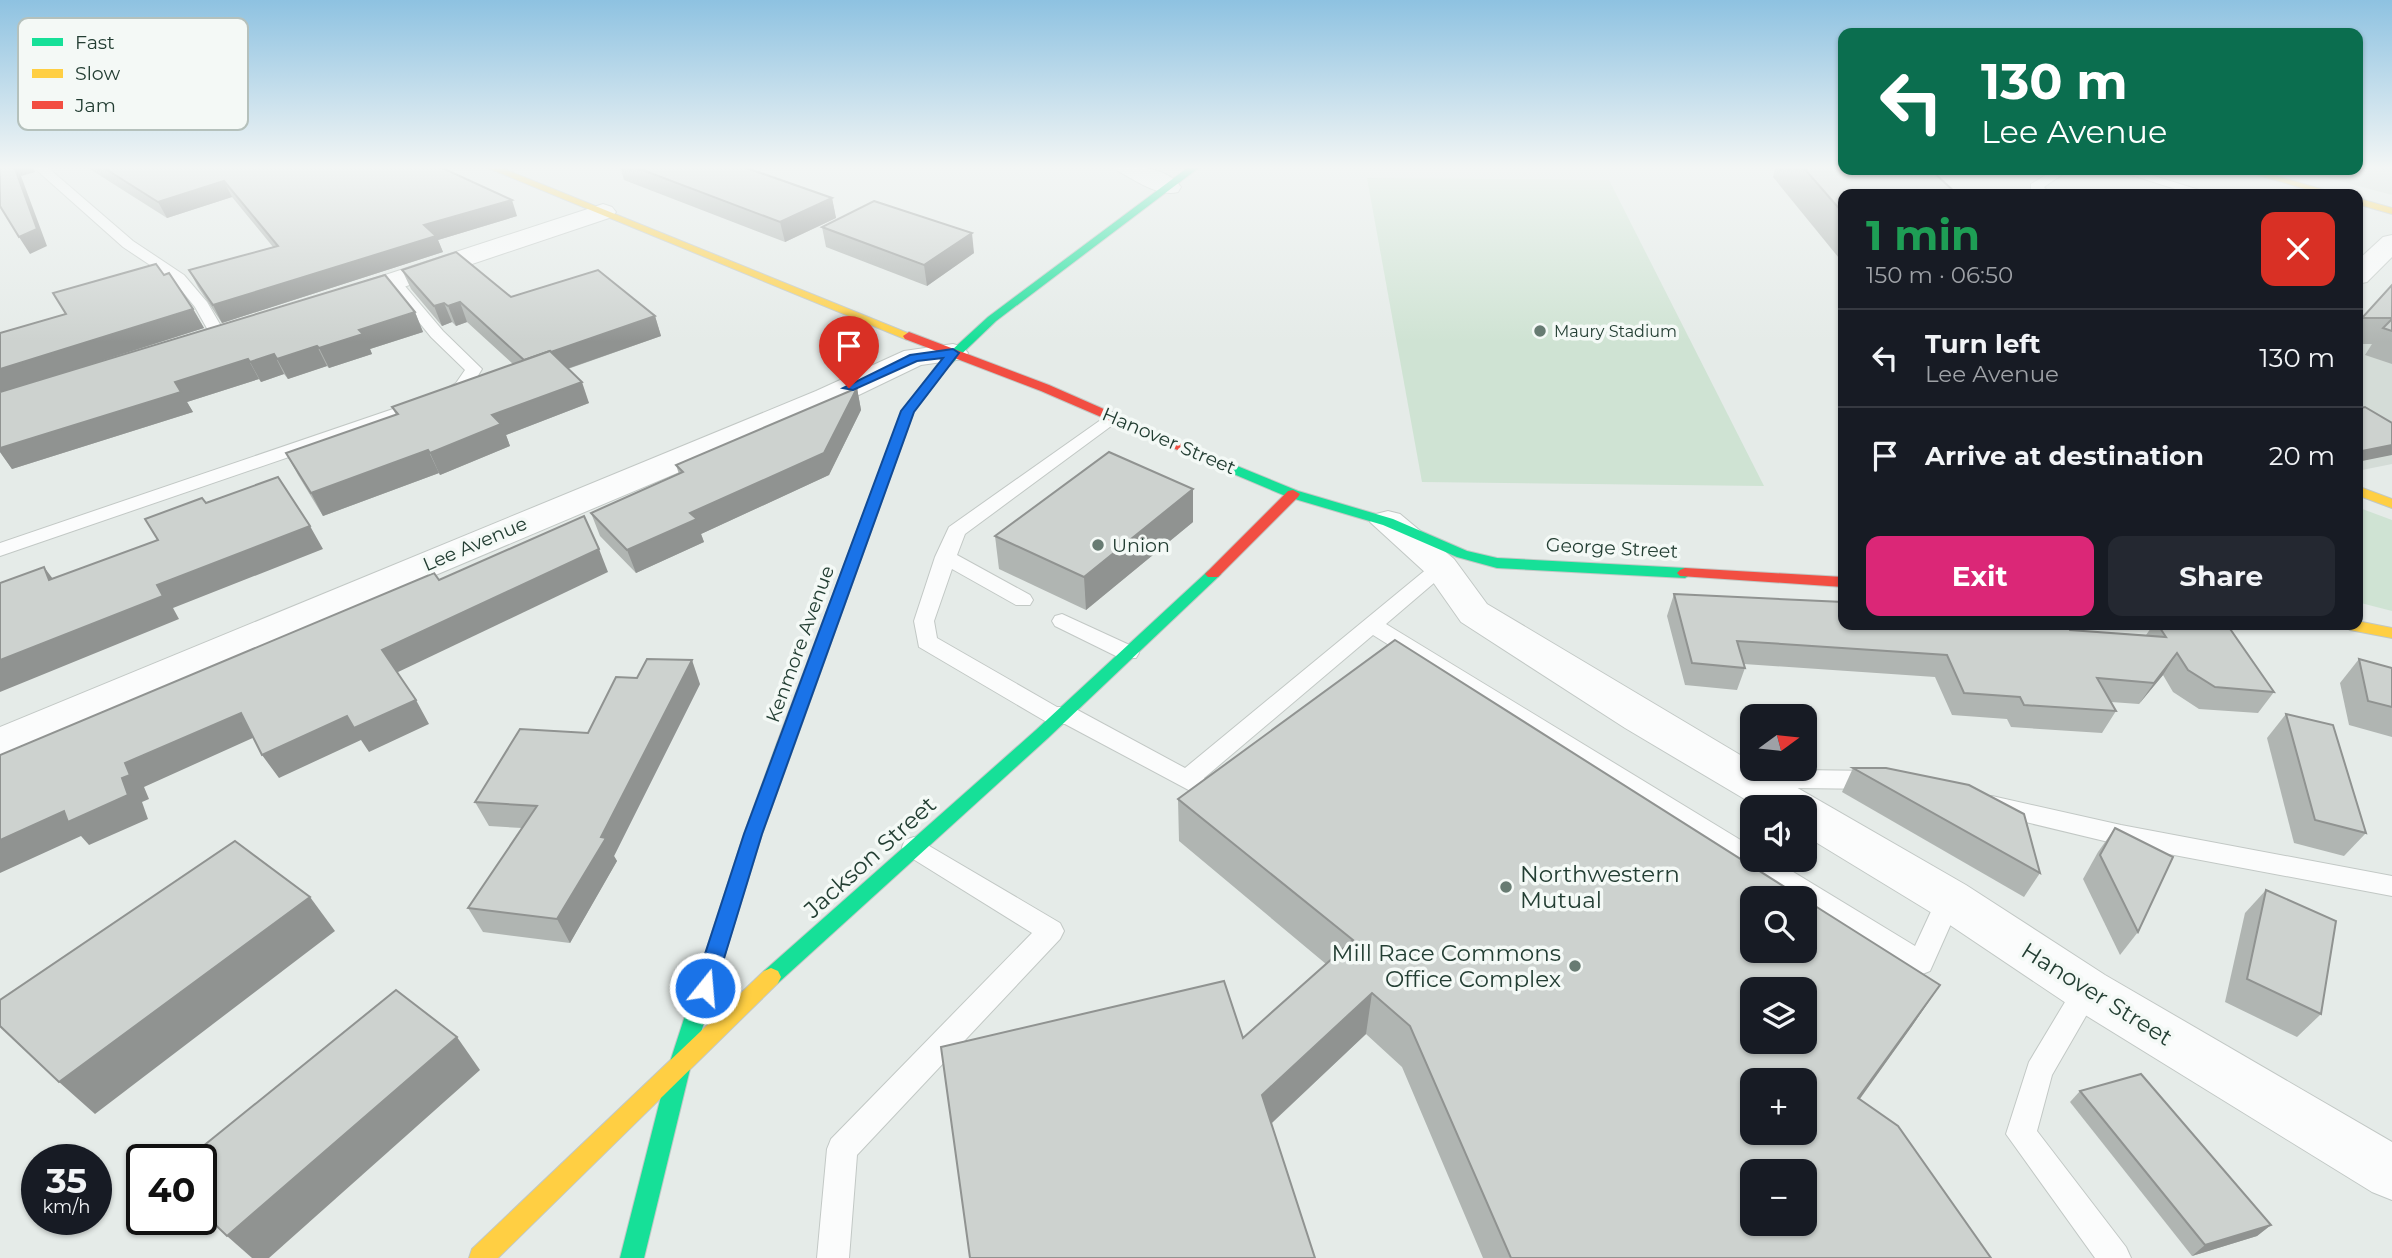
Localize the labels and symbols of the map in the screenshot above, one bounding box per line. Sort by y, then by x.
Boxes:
legend [18,18,248,130]
text: Fast [75,31,115,54]
text: Slow [75,62,120,85]
text: Jam [74,94,116,117]
pin [819,316,879,388]
place label: Maury Stadium [1554,322,1677,341]
marker: Maury Stadium [1532,323,1548,339]
street label: Hanover Street [1099,403,1239,480]
street label: Lee Avenue [420,512,530,576]
street label: George Street [1545,533,1679,563]
place label: Union [1112,534,1170,557]
marker: Union [1090,537,1106,553]
street label: Kenmore Avenue [761,563,839,725]
north arrow [1740,704,1816,780]
street label: Jackson Street [797,790,942,924]
place label: Northwestern Mutual [1520,860,1680,914]
marker: Northwestern Mutual [1498,879,1514,895]
street label: Hanover Street [2016,936,2178,1052]
place label: Mill Race Commons Office Complex [1331,939,1561,993]
position arrow [668,951,742,1025]
marker: Mill Race Commons Office Complex [1567,958,1583,974]
speed limit sign: 40 [126,1144,217,1235]

